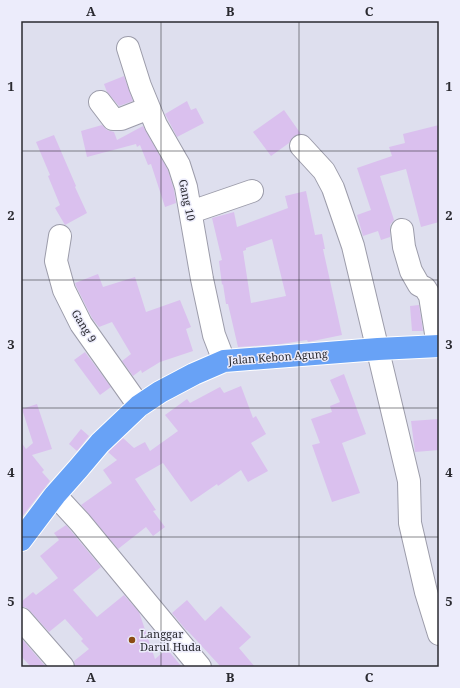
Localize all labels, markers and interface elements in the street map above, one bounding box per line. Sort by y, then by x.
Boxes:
text: A [86,2,96,20]
text: B [226,2,235,20]
text: C [365,2,374,20]
text: 1 [7,77,15,95]
text: 1 [445,77,453,95]
street label: Gang 10 [176,178,199,222]
text: 2 [7,206,15,224]
text: 2 [445,206,453,224]
street label: Gang 9 [69,306,100,345]
text: 3 [7,335,15,353]
text: 3 [445,335,453,353]
street label: Jalan Kebon Agung [227,346,328,368]
text: 4 [7,463,15,481]
text: 4 [445,463,453,481]
text: 5 [7,592,15,610]
text: 5 [445,592,453,610]
place label: Langgar Darul Huda [140,626,201,654]
marker: Langgar Darul Huda [127,635,137,645]
text: A [86,668,96,686]
text: B [226,668,235,686]
text: C [365,668,374,686]

